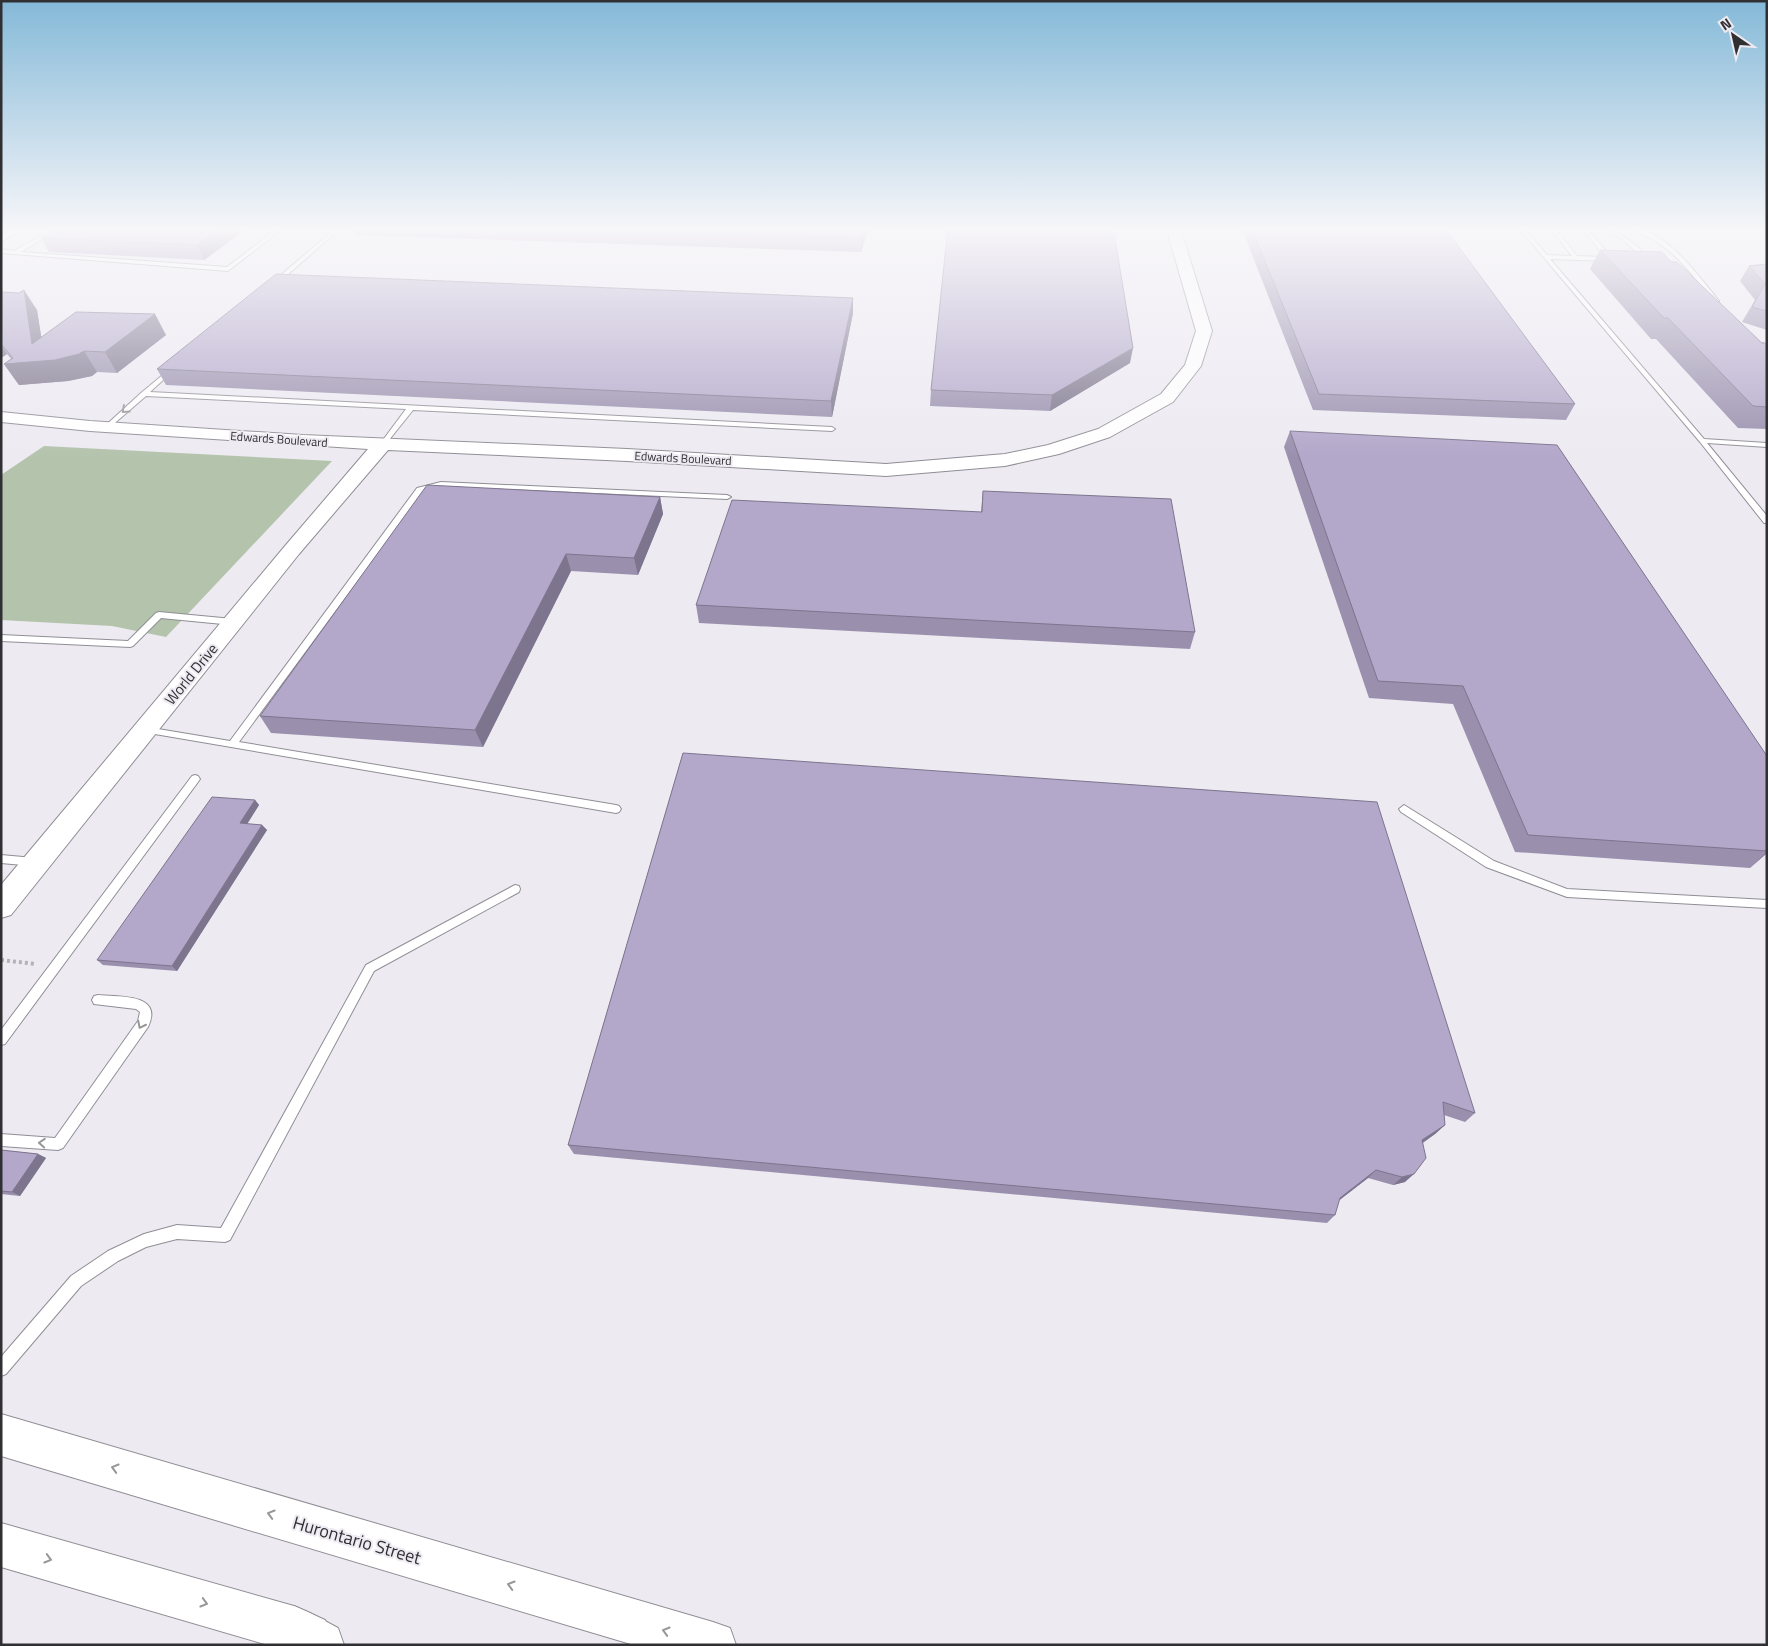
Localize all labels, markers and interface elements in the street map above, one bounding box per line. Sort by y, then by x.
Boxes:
north arrow [1708,10,1758,60]
text: N [1716,12,1735,35]
one-way arrow [121,405,130,414]
street label: Edwards Boulevard [230,426,328,452]
street label: Edwards Boulevard [634,446,732,470]
street label: World Drive [159,638,223,710]
one-way arrow [137,1019,147,1028]
one-way arrow [37,1137,45,1148]
one-way arrow [111,1464,120,1474]
street label: Hurontario Street [290,1509,425,1571]
one-way arrow [267,1510,275,1520]
one-way arrow [44,1553,52,1563]
one-way arrow [506,1580,515,1591]
one-way arrow [200,1598,208,1608]
one-way arrow [663,1626,671,1636]

